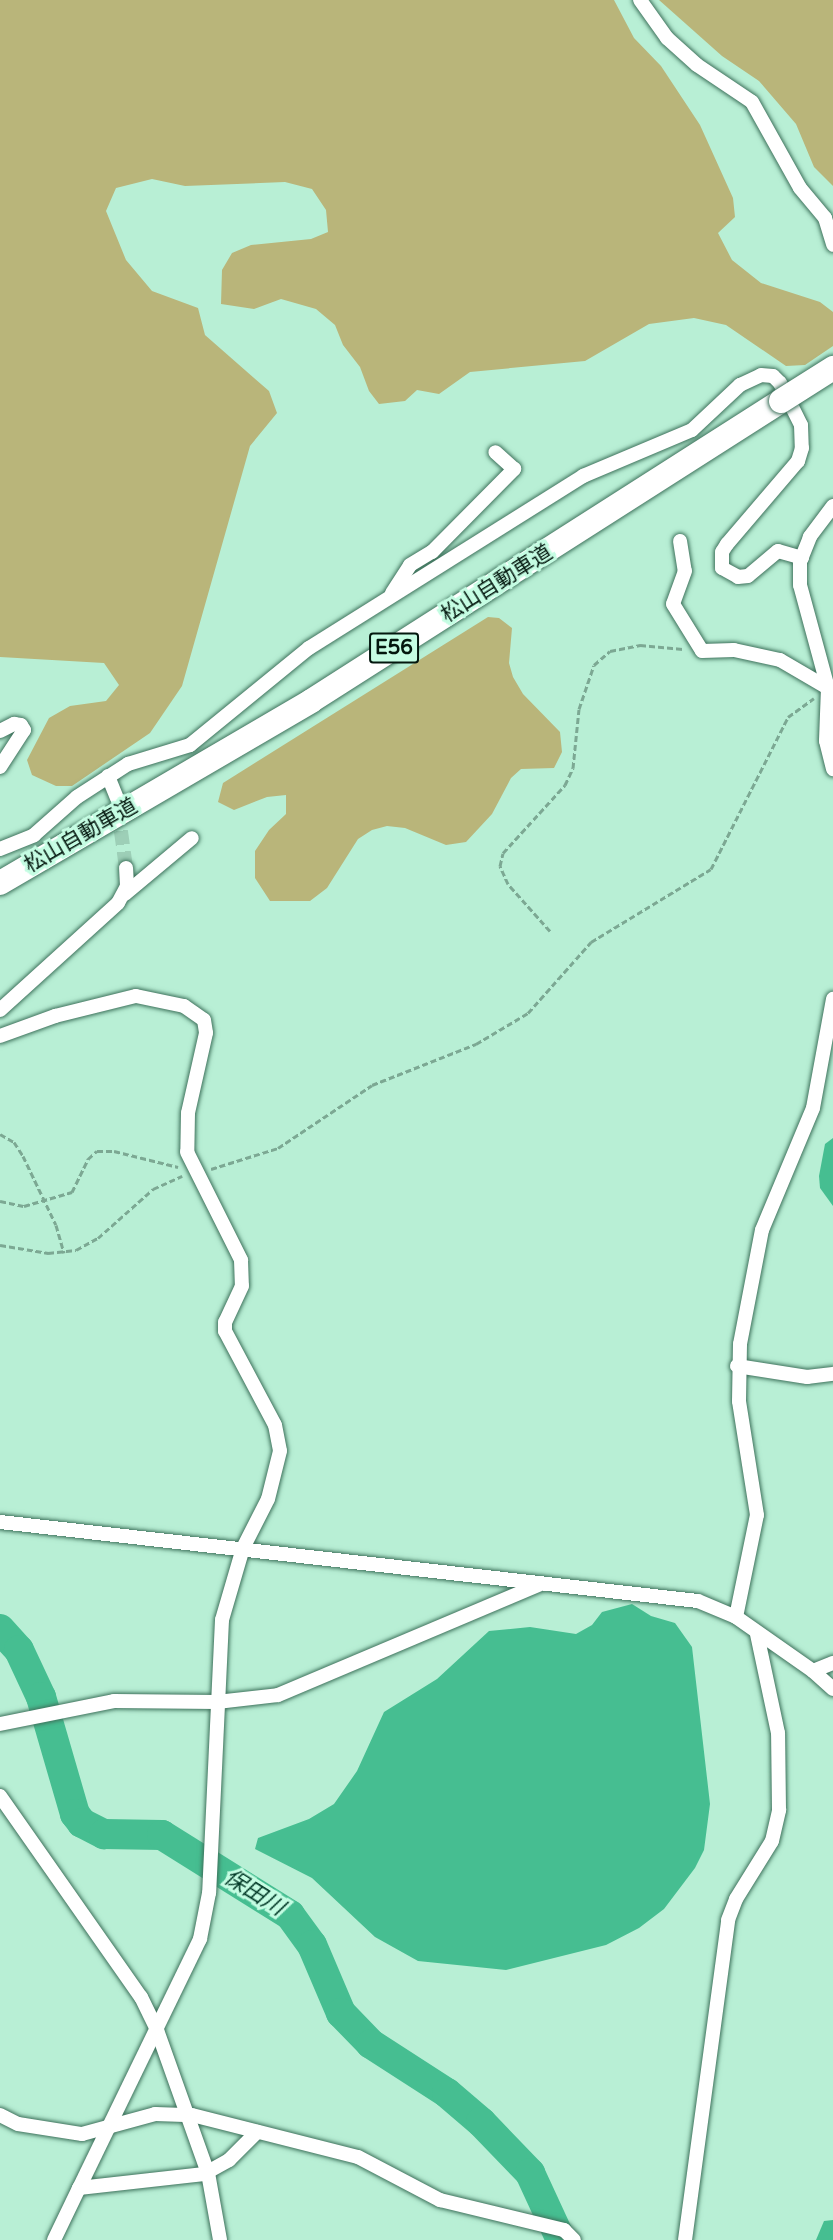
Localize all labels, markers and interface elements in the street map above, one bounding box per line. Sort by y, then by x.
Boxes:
street label: 松山自動車道 [437,540,557,628]
road number: E56 [368,631,420,665]
street label: 松山自動車道 [20,794,142,878]
water label: 保田川 [219,1864,289,1922]

